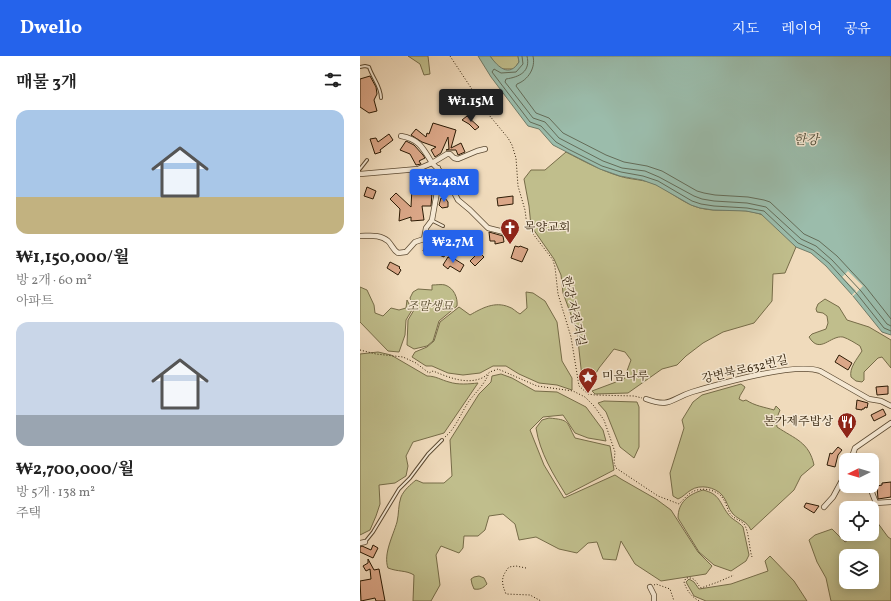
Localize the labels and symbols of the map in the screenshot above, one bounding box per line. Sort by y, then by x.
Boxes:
pin: ₩1.15M [438,89,504,123]
water label: 한강 [793,132,821,150]
pin: ₩2.48M [411,169,477,203]
church icon: 목양교회 [499,217,521,245]
place label: 목양교회 [524,220,570,236]
pin: ₩2.7M [425,230,481,264]
street label: 한강 자전거길 [557,274,589,348]
park label: 조말생묘 [407,299,454,315]
street label: 강변북로632번길 [700,352,790,388]
place icon: 미음나루 [577,366,599,394]
place label: 미음나루 [602,369,649,385]
restaurant icon: 본가제주밥상 [836,411,858,439]
place label: 본가제주밥상 [763,414,833,430]
north arrow [839,453,879,493]

